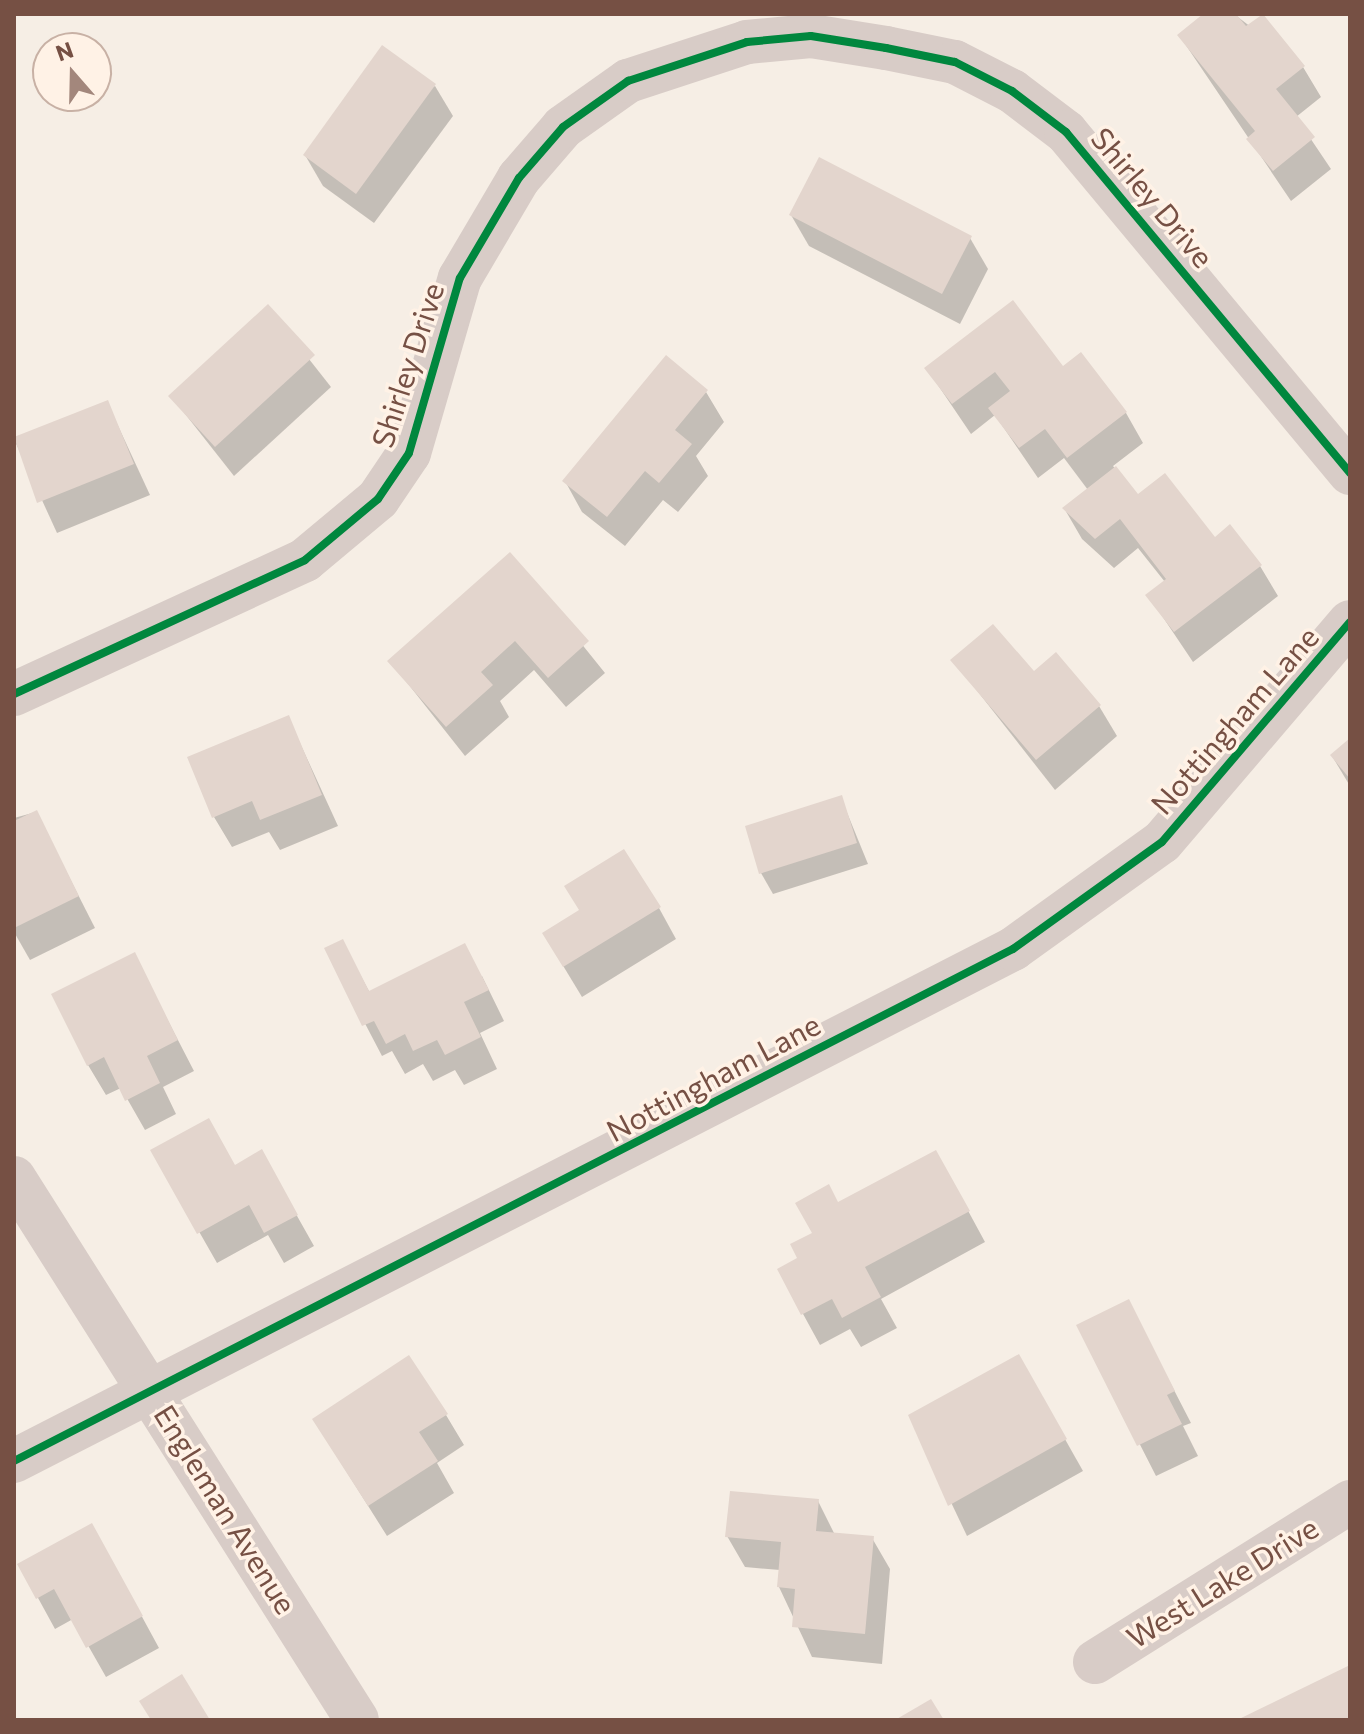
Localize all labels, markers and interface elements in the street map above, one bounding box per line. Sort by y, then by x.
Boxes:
north arrow [32,32,112,112]
text: N [52,35,77,66]
street label: Shirley Drive [1084,120,1222,274]
street label: Shirley Drive [363,278,451,452]
street label: Nottingham Lane [1143,619,1325,821]
street label: Nottingham Lane [600,1006,826,1148]
street label: Engleman Avenue [147,1398,305,1620]
street label: West Lake Drive [1120,1509,1324,1655]

